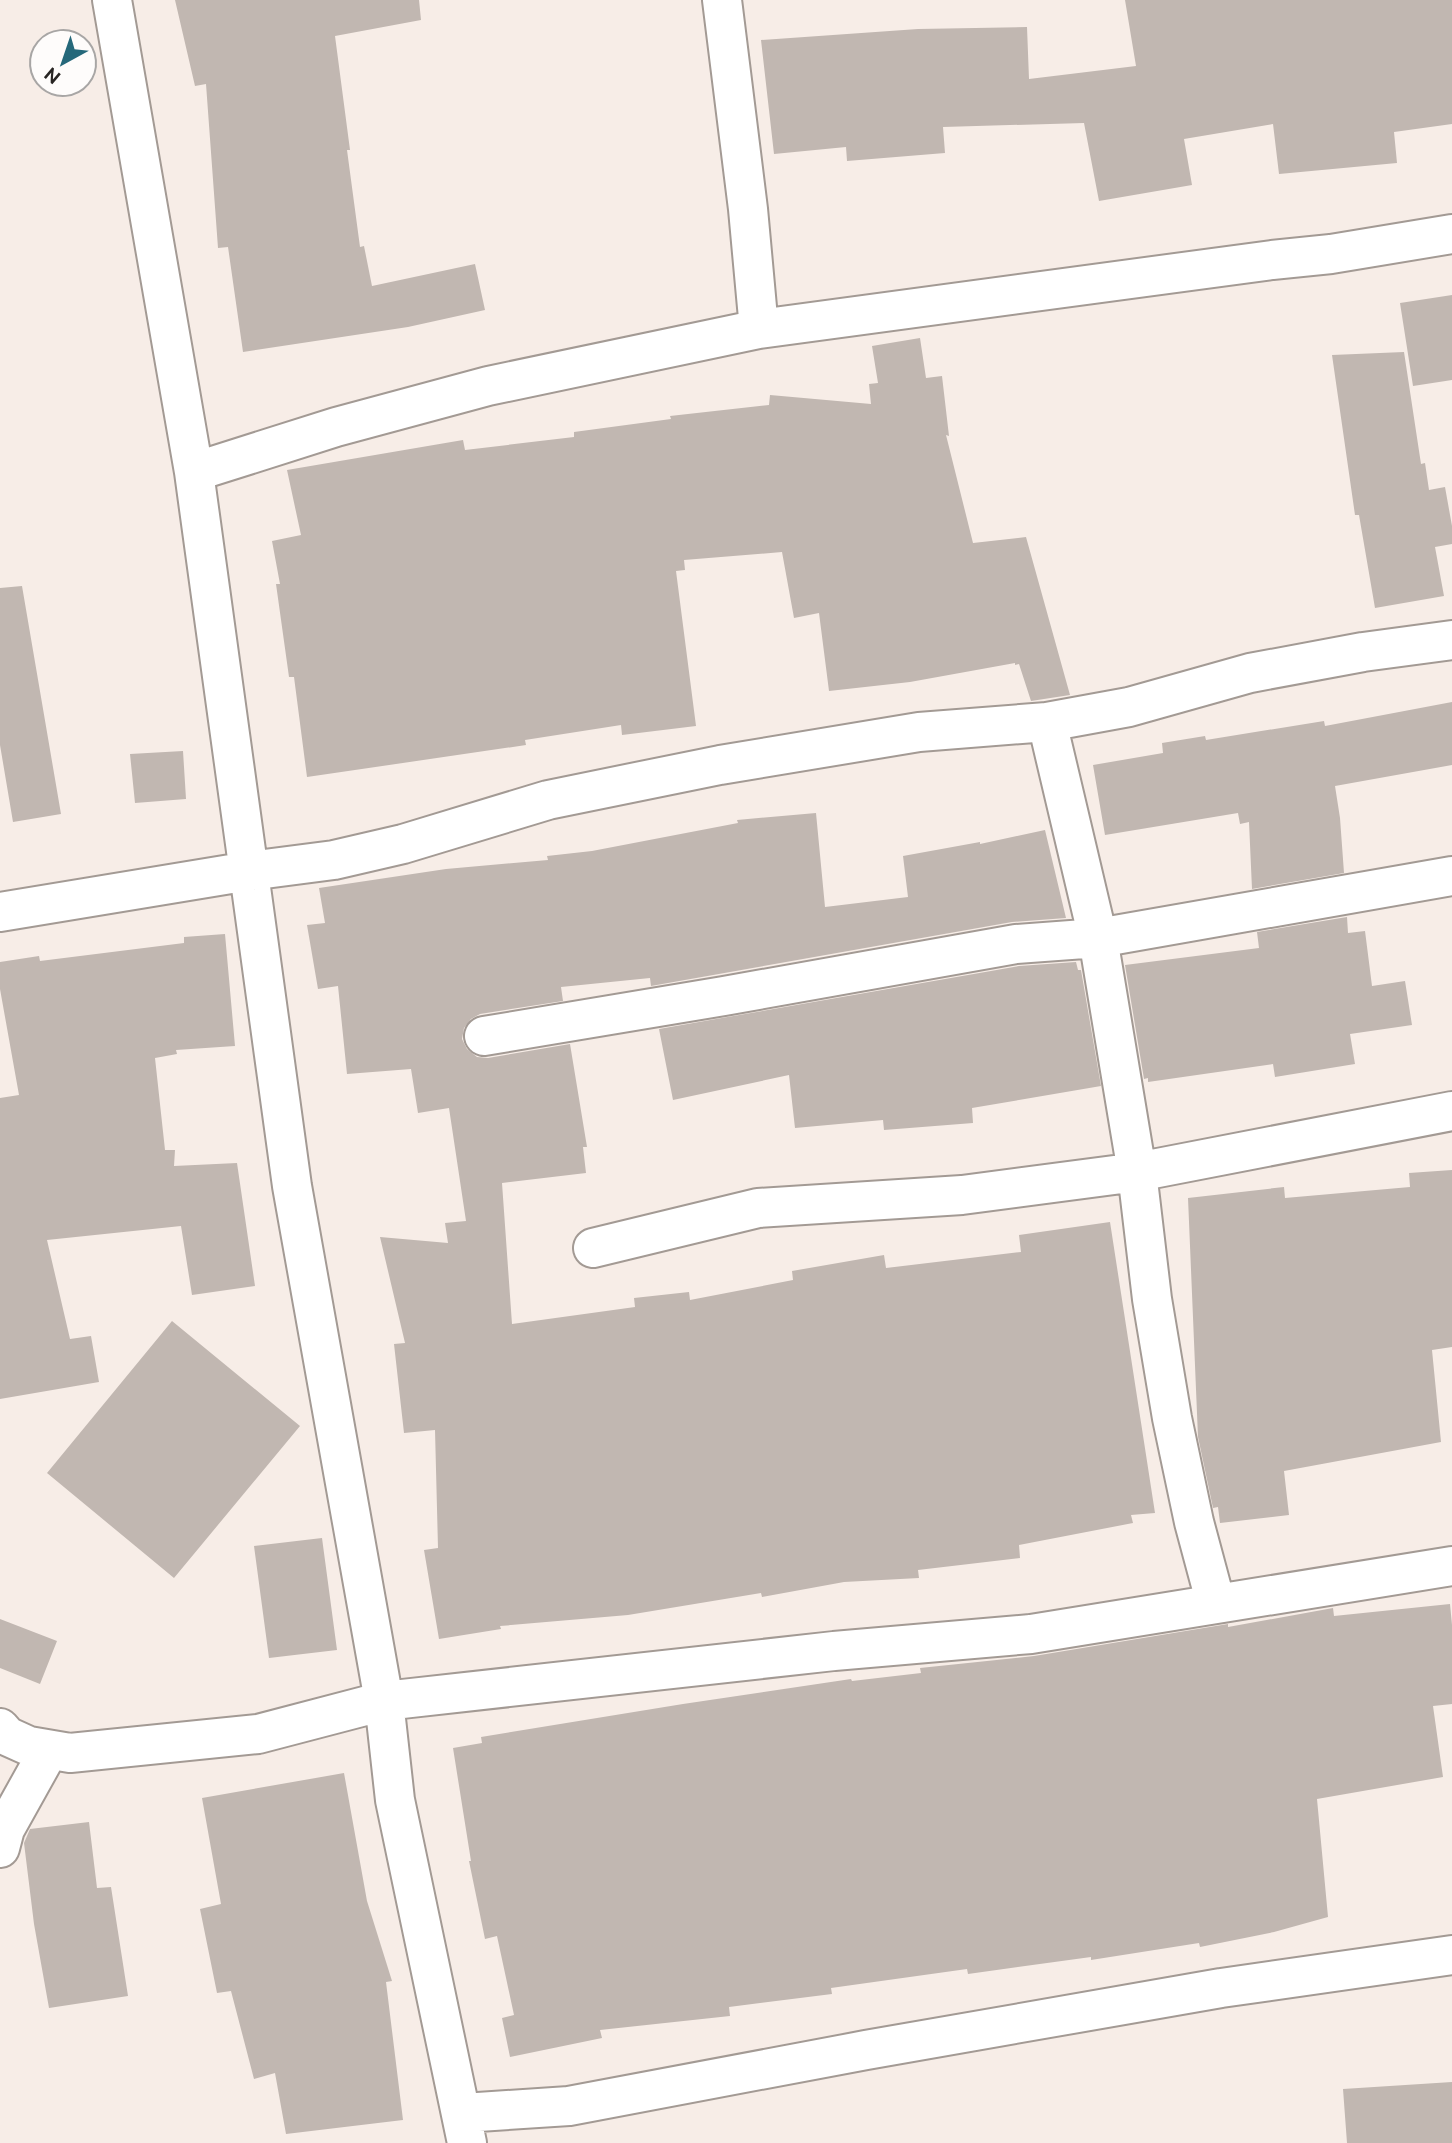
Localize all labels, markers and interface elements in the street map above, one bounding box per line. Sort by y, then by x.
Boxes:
north arrow [28,28,98,98]
text: N [40,63,65,89]

